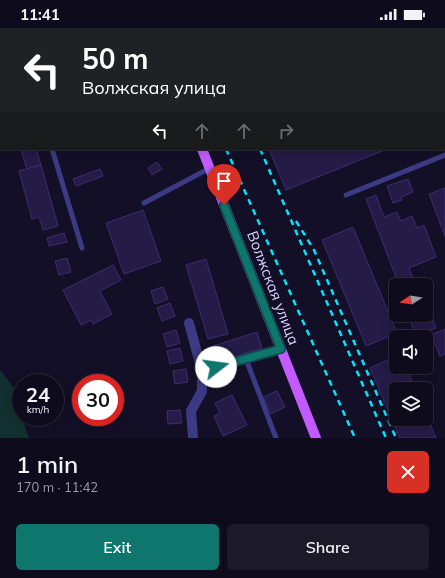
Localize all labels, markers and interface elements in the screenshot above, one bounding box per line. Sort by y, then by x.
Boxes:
text: 11:41 [20,5,60,24]
text: 50 m [82,41,148,76]
icon: left [16,44,68,96]
text: Волжская улица [82,76,226,99]
icon: left [149,120,171,142]
icon: ahead [191,120,213,142]
icon: ahead [233,120,255,142]
icon: right [275,120,297,142]
pin [207,164,241,205]
icon: arrive [213,170,235,192]
street label: Волжская улица [243,228,304,347]
north arrow [389,278,433,322]
map controls [389,278,433,426]
button: sound [389,330,433,374]
position arrow [195,346,237,388]
speed limit sign: 30 [72,374,124,426]
text: 24 [26,382,50,407]
button: layers [389,382,433,426]
text: km/h [27,403,49,416]
text: 1 min [16,449,78,479]
button: close [387,451,429,493]
text: 170 m · 11:42 [16,479,98,495]
button: Exit [16,524,219,570]
button: Share [227,524,429,570]

